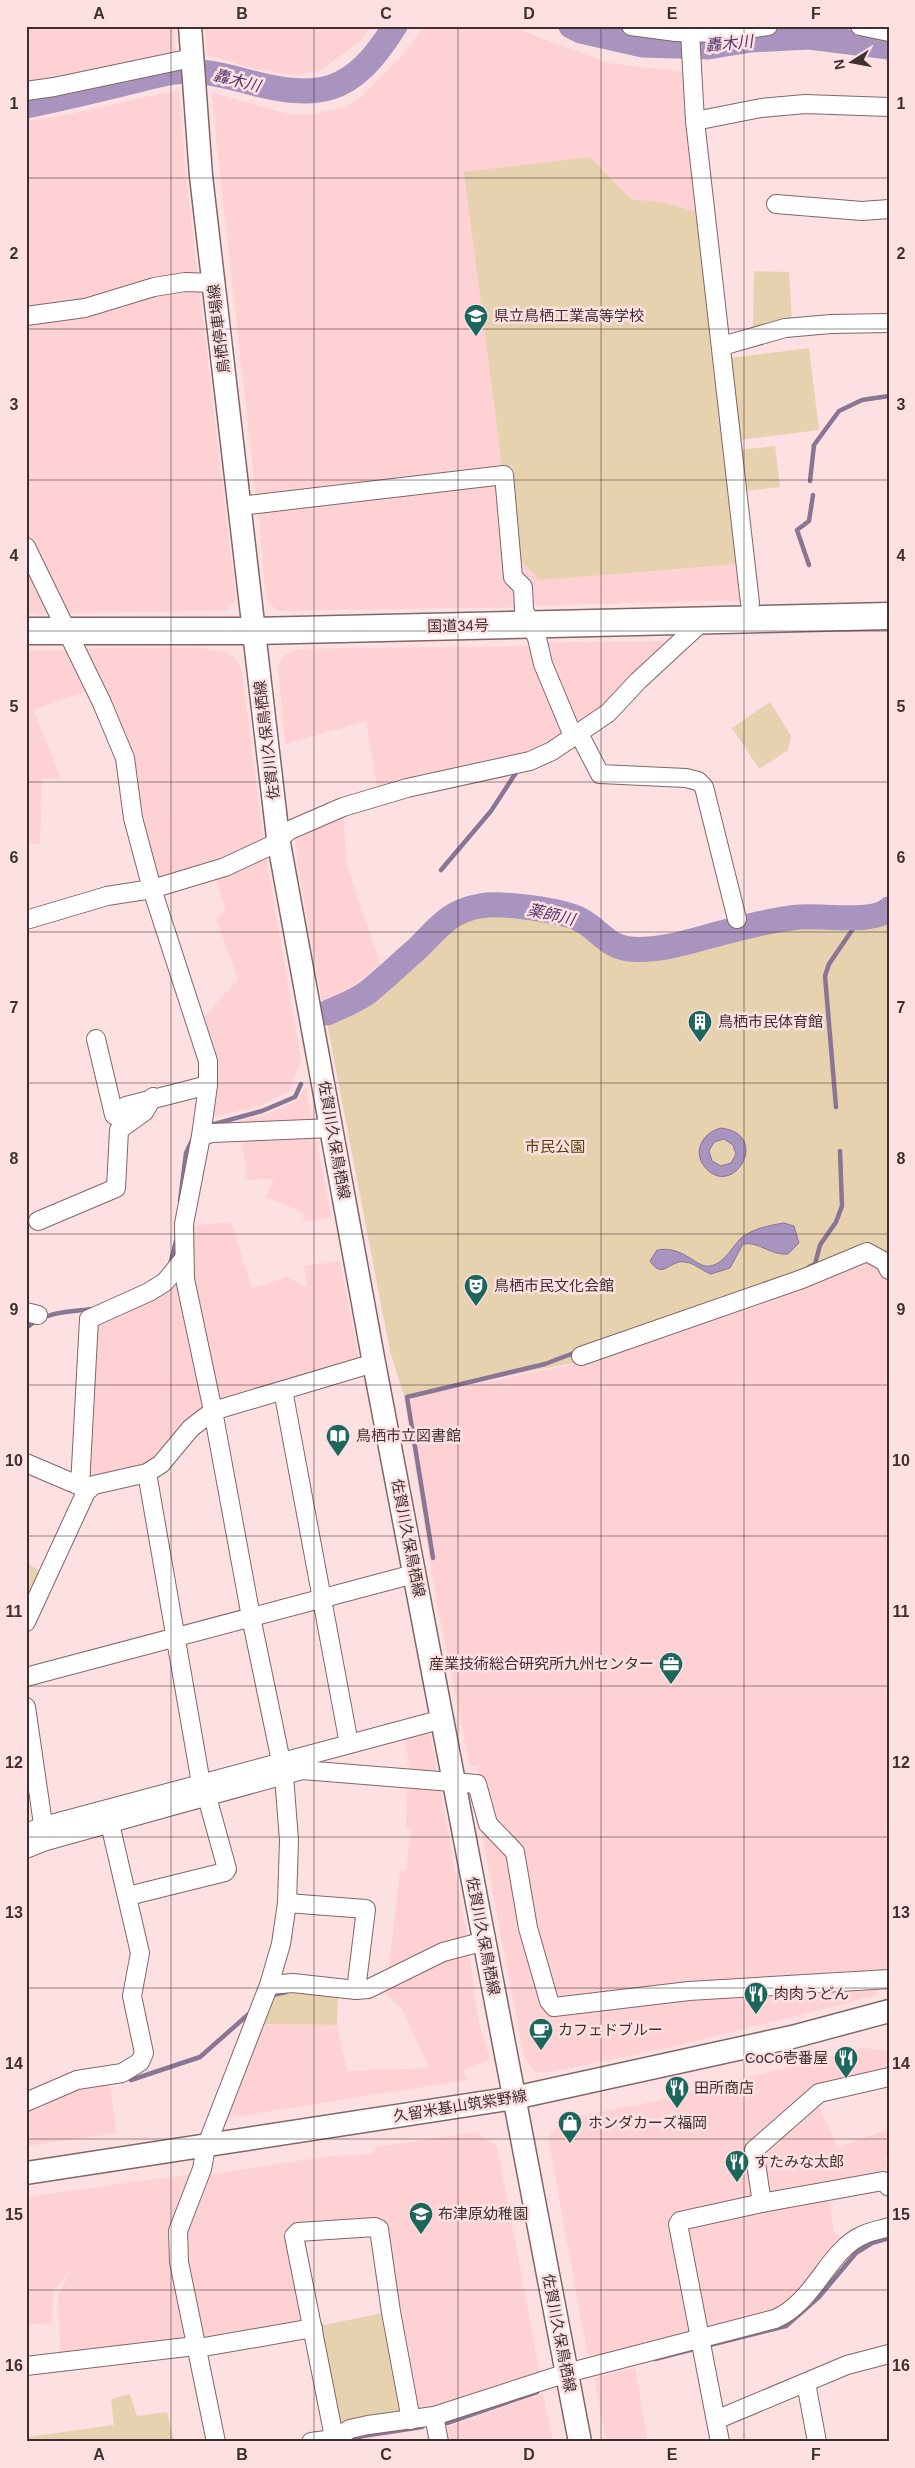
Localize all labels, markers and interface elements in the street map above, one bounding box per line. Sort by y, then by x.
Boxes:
text: A [93,5,105,22]
text: B [236,5,248,22]
text: C [380,5,392,22]
text: D [523,5,535,22]
text: E [667,5,678,22]
text: F [811,5,821,22]
water label: 轟木川 [704,32,756,54]
north arrow [828,38,878,88]
text: N [830,58,848,71]
water label: 轟木川 [212,66,264,95]
text: 1 [10,95,19,112]
text: 1 [897,95,906,112]
text: 2 [10,245,19,262]
text: 2 [897,245,906,262]
street label: 鳥栖停車場線 [205,283,232,375]
school or university icon: 県立鳥栖工業高等学校 [463,303,489,337]
place label: 県立鳥栖工業高等学校 [494,307,644,324]
text: 3 [10,396,19,413]
text: 3 [897,396,906,413]
text: 4 [10,547,19,564]
text: 4 [897,547,906,564]
street label: 国道34号 [427,616,489,635]
street label: 佐賀川久保鳥栖線 [251,679,282,801]
text: 5 [10,698,19,715]
text: 5 [897,698,906,715]
text: 6 [10,849,19,866]
text: 6 [897,849,906,866]
water label: 薬師川 [526,901,578,929]
text: 7 [10,999,19,1016]
text: 7 [897,999,906,1016]
building icon: 鳥栖市民体育館 [687,1009,713,1043]
place label: 鳥栖市民体育館 [718,1013,823,1030]
street label: 佐賀川久保鳥栖線 [316,1079,353,1200]
park label: 市民公園 [525,1138,585,1155]
text: 8 [10,1150,19,1167]
text: 8 [897,1150,906,1167]
theatre icon: 鳥栖市民文化会館 [463,1273,489,1307]
place label: 鳥栖市民文化会館 [494,1277,614,1294]
text: 9 [10,1301,19,1318]
text: 9 [897,1301,906,1318]
library icon: 鳥栖市立図書館 [325,1423,351,1457]
place label: 鳥栖市立図書館 [356,1427,461,1444]
text: 10 [5,1452,23,1469]
text: 10 [892,1452,910,1469]
street label: 佐賀川久保鳥栖線 [389,1477,428,1598]
text: 11 [6,1603,23,1620]
text: 11 [893,1603,910,1620]
office icon: 産業技術総合研究所九州センター [658,1651,684,1685]
place label: 産業技術総合研究所九州センター [429,1655,654,1672]
text: 12 [5,1754,23,1771]
text: 12 [892,1754,910,1771]
street label: 佐賀川久保鳥栖線 [464,1875,503,1996]
text: 13 [5,1904,23,1921]
text: 13 [892,1904,910,1921]
restaurant icon: 肉肉うどん [743,1981,769,2015]
place label: 肉肉うどん [774,1985,849,2002]
cafe icon: カフェドブルー [528,2017,554,2051]
place label: カフェドブルー [558,2021,663,2038]
restaurant icon: CoCo壱番屋 [833,2045,859,2079]
place label: CoCo壱番屋 [745,2049,828,2066]
text: 14 [5,2055,23,2072]
text: 14 [892,2055,910,2072]
restaurant icon: 田所商店 [664,2075,690,2109]
place label: 田所商店 [694,2079,754,2096]
street label: 久留米基山筑紫野線 [392,2087,528,2124]
shop icon: ホンダカーズ福岡 [557,2110,583,2144]
place label: ホンダカーズ福岡 [588,2114,707,2131]
restaurant icon: すたみな太郎 [724,2149,750,2183]
place label: すたみな太郎 [754,2153,844,2170]
school or university icon: 布津原幼稚園 [408,2201,434,2235]
place label: 布津原幼稚園 [438,2205,528,2222]
text: 15 [5,2206,23,2223]
text: 15 [892,2206,910,2223]
street label: 佐賀川久保鳥栖線 [540,2272,579,2393]
text: 16 [5,2357,23,2374]
text: 16 [892,2357,910,2374]
text: A [93,2446,105,2463]
text: B [236,2446,248,2463]
text: C [380,2446,392,2463]
text: D [523,2446,535,2463]
text: E [667,2446,678,2463]
text: F [811,2446,821,2463]

